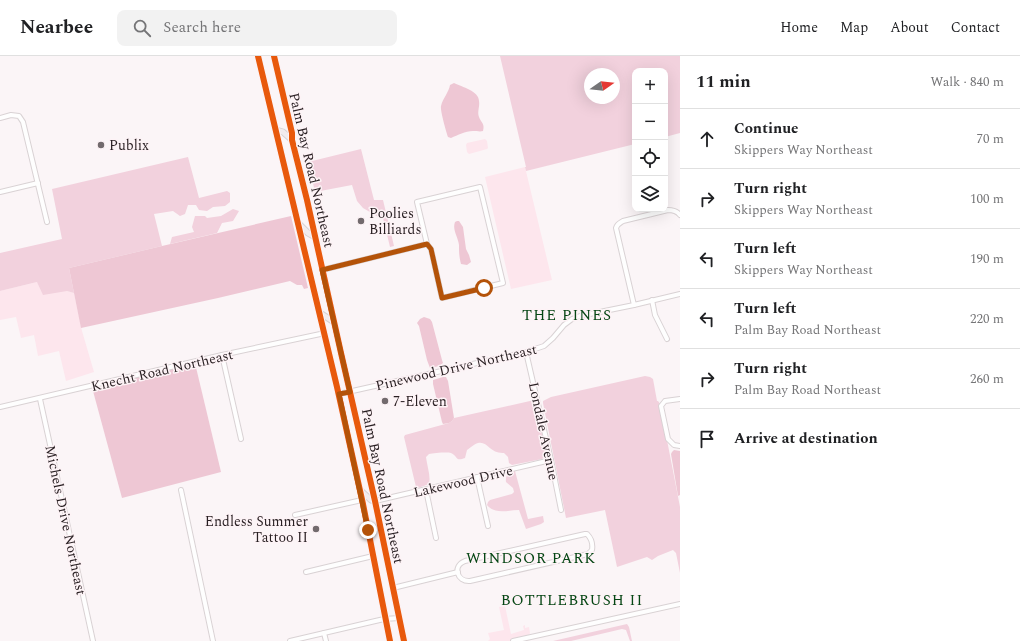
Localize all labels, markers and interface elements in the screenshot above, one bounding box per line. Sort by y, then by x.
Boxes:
search box [117,10,397,46]
text: Nearbee [20,13,93,42]
text: Search here [163,16,241,39]
icon: search [131,17,153,39]
text: Home [780,17,818,38]
text: Map [840,17,868,38]
text: About [890,17,929,38]
text: Contact [951,17,1000,38]
north arrow [584,68,620,104]
map controls [632,68,668,212]
button: + [632,68,668,104]
text: 11 min [696,69,751,95]
text: Walk · 840 m [930,72,1004,92]
street label: Palm Bay Road Northeast [283,91,340,250]
button: − [632,104,668,140]
text: Continue [734,117,799,140]
icon: ahead [696,128,718,150]
text: 70 m [977,129,1004,149]
place label: Publix [109,135,149,156]
marker: Publix [96,140,106,150]
button: locate [632,140,668,176]
text: Skippers Way Northeast [734,140,873,160]
button: layers [632,176,668,212]
text: Turn right [734,177,807,200]
icon: right [696,188,718,210]
text: 100 m [970,189,1004,209]
text: Skippers Way Northeast [734,200,873,220]
place label: Poolies Billiards [369,203,422,240]
marker: Poolies Billiards [356,216,366,226]
text: Turn left [734,237,796,260]
icon: left [696,248,718,270]
text: 190 m [970,249,1004,269]
text: Skippers Way Northeast [734,260,873,280]
route start [475,279,493,297]
text: Turn left [734,297,796,320]
district label: THE PINES [522,304,612,327]
icon: left [696,308,718,330]
text: 220 m [970,309,1004,329]
text: Palm Bay Road Northeast [734,320,881,340]
street label: Pinewood Drive Northeast [373,339,539,396]
street label: Knecht Road Northeast [89,344,235,397]
text: Turn right [734,357,807,380]
icon: right [696,368,718,390]
text: 260 m [970,369,1004,389]
street label: Londale Avenue [523,380,564,482]
text: Palm Bay Road Northeast [734,380,881,400]
place label: 7-Eleven [393,391,447,412]
marker: 7-Eleven [380,396,390,406]
street label: Palm Bay Road Northeast [356,406,409,566]
text: Arrive at destination [734,427,878,450]
icon: arrive [696,428,718,450]
street label: Michels Drive Northeast [39,443,92,597]
street label: Lakewood Drive [411,460,515,503]
place label: Endless Summer Tattoo II [205,511,308,548]
route end [359,521,377,539]
marker: Endless Summer Tattoo II [311,524,321,534]
district label: WINDSOR PARK [466,547,596,570]
district label: BOTTLEBRUSH II [501,589,643,612]

